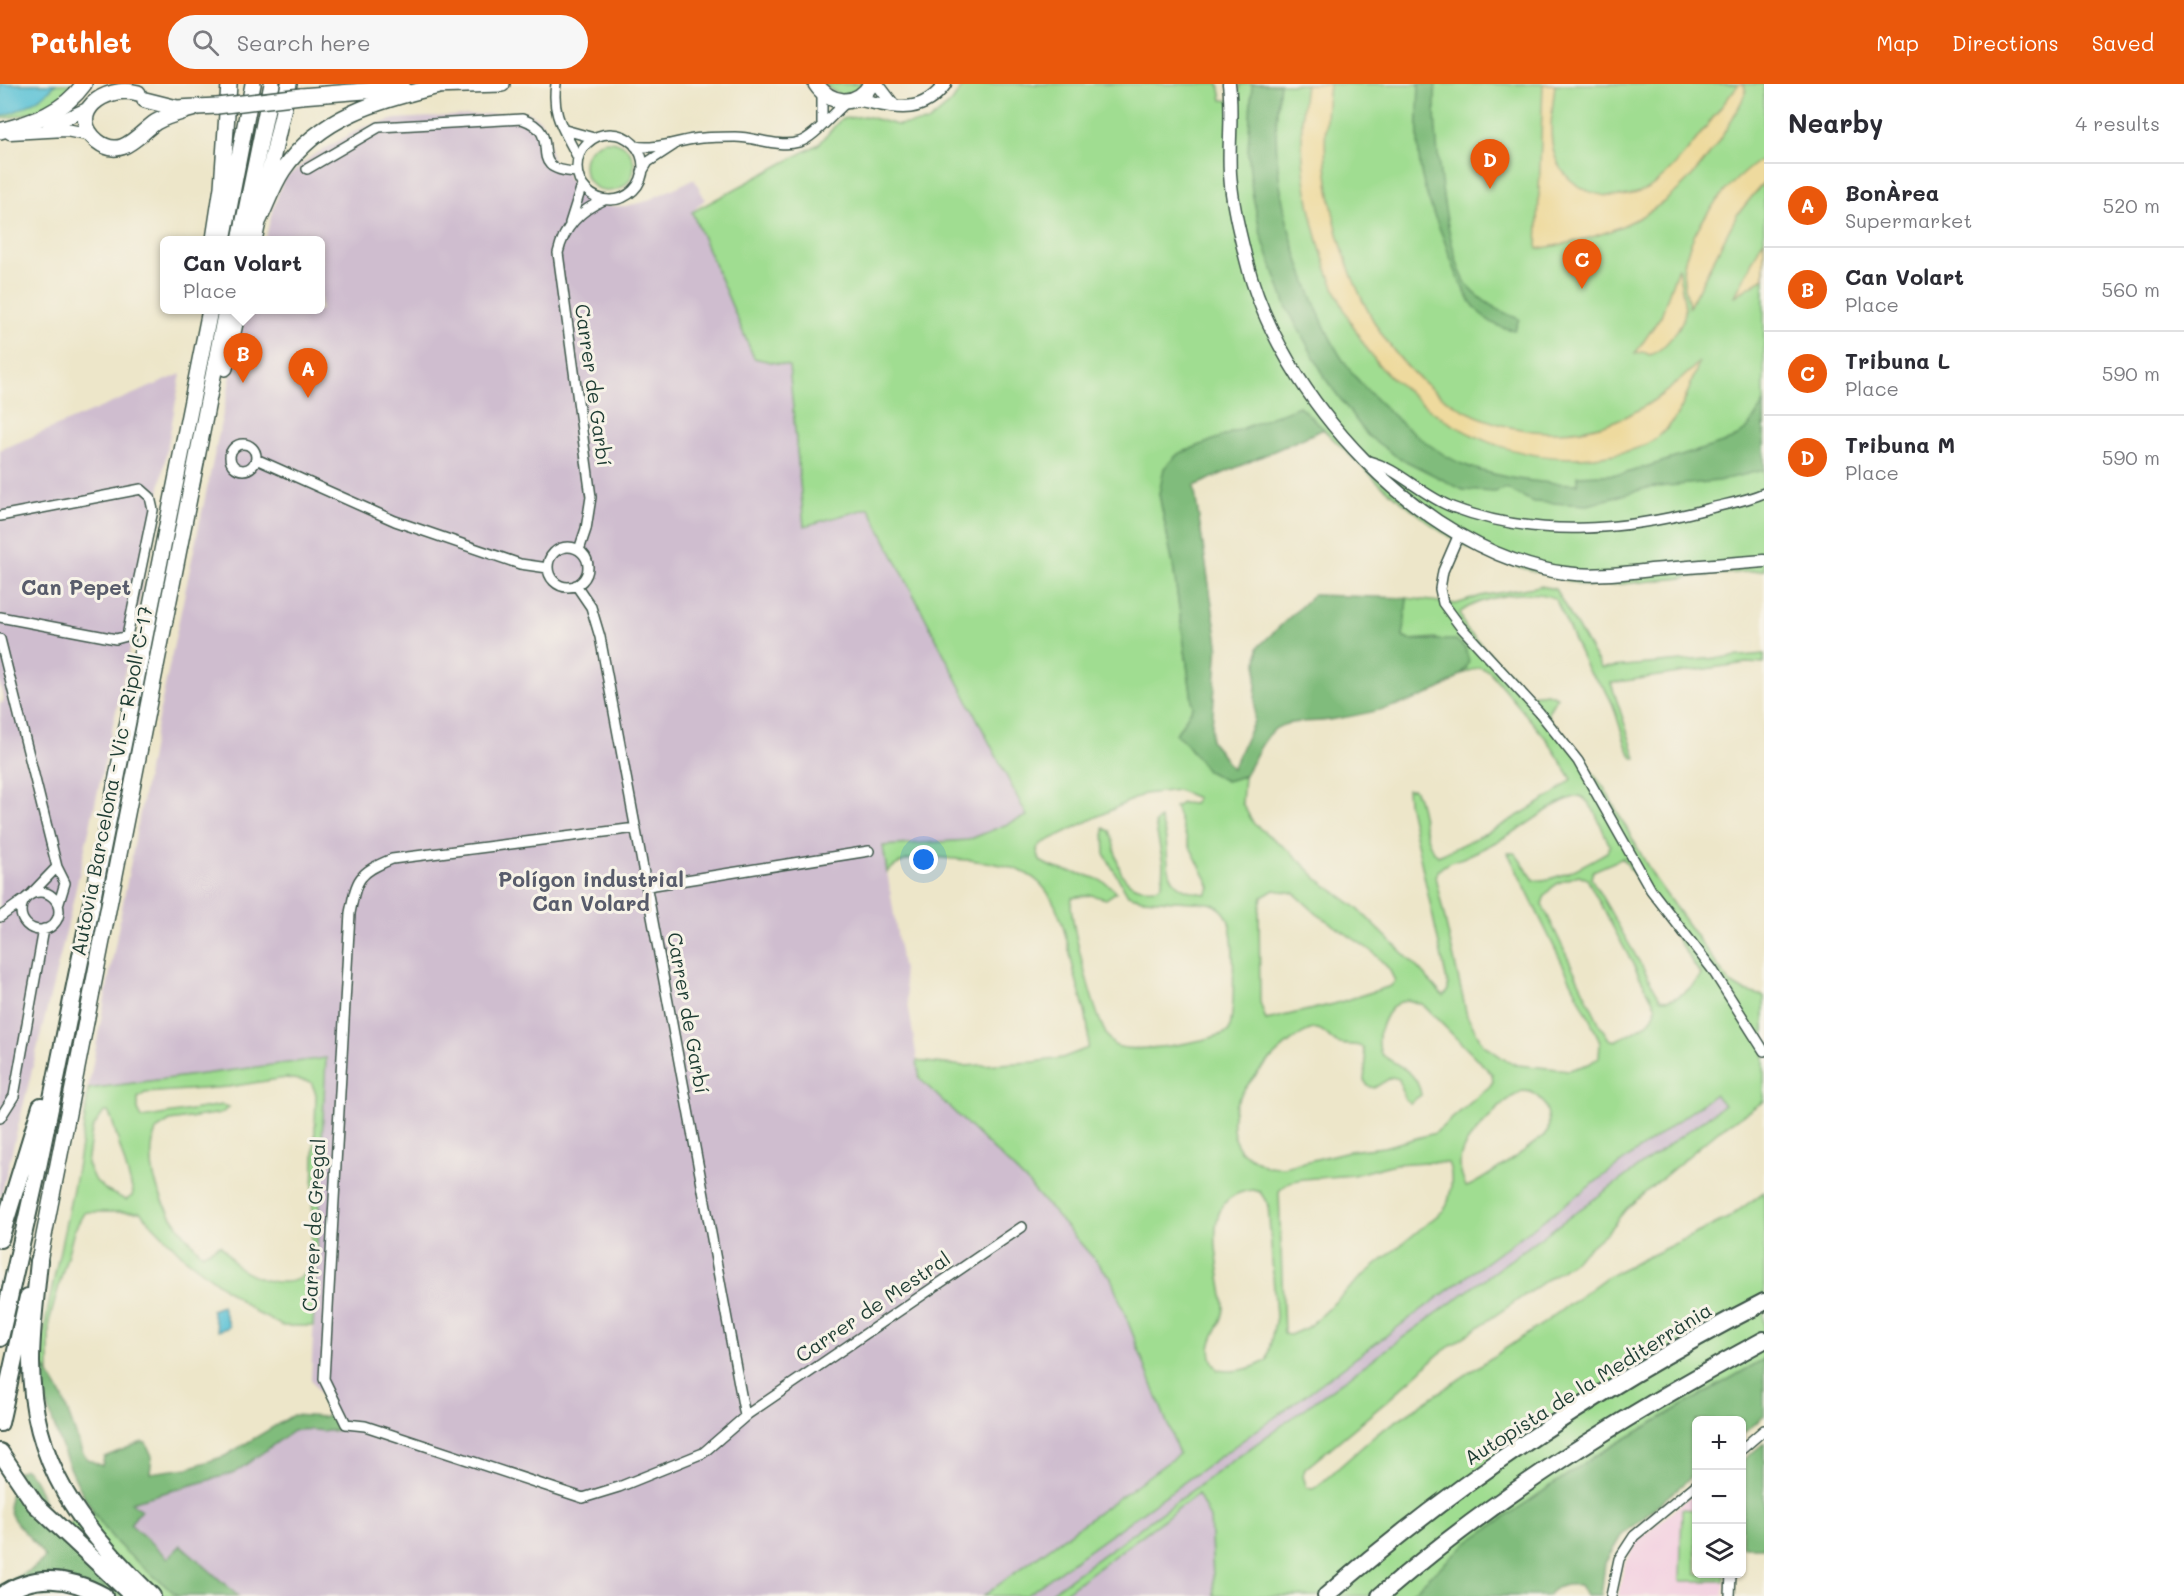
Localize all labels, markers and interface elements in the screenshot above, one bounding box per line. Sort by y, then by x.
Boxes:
search box [168,15,588,69]
text: Pathlet [30,24,132,60]
icon: search [189,26,222,59]
text: Search here [237,28,371,57]
text: Map [1876,29,1919,56]
text: Directions [1952,29,2059,56]
text: Saved [2092,29,2154,56]
text: Nearby [1788,106,1883,140]
text: 4 results [2075,110,2160,136]
pin: D [1470,140,1510,189]
text: BonÀrea [1845,178,1939,207]
text: A [1801,192,1814,218]
text: 520 m [2103,192,2160,218]
text: Supermarket [1845,207,1972,233]
popup [160,236,325,314]
pin: C [1562,240,1602,289]
text: Can Volart [183,248,302,277]
text: Can Volart [1845,262,1964,291]
text: B [1801,276,1814,302]
text: 560 m [2102,276,2160,302]
text: Place [183,277,237,303]
text: Place [1845,291,1899,317]
street label: Carrer de Garbí [570,302,618,468]
pin: B [224,334,262,383]
text: Tribuna L [1845,346,1950,375]
pin: A [288,348,328,398]
text: C [1800,360,1815,386]
text: 590 m [2102,360,2160,386]
text: Place [1845,375,1899,401]
text: Tribuna M [1845,430,1955,459]
text: D [1800,444,1815,470]
text: 590 m [2102,444,2160,470]
text: Place [1845,459,1899,485]
district label: Can Pepet [21,573,131,600]
street label: Autovia Barcelona - Vic - Ripoll C-17 [64,604,158,958]
your location [909,845,938,874]
district label: Polígon industrial Can Volard [498,865,684,916]
street label: Carrer de Garbí [662,930,716,1096]
street label: Carrer de Gregal [295,1138,331,1312]
street label: Carrer de Mestral [790,1245,955,1368]
street label: Autopista de la Mediterrània [1459,1296,1716,1470]
map controls [1692,1416,1746,1578]
button: + [1692,1416,1746,1470]
button: − [1692,1470,1746,1524]
button: layers [1692,1524,1746,1578]

